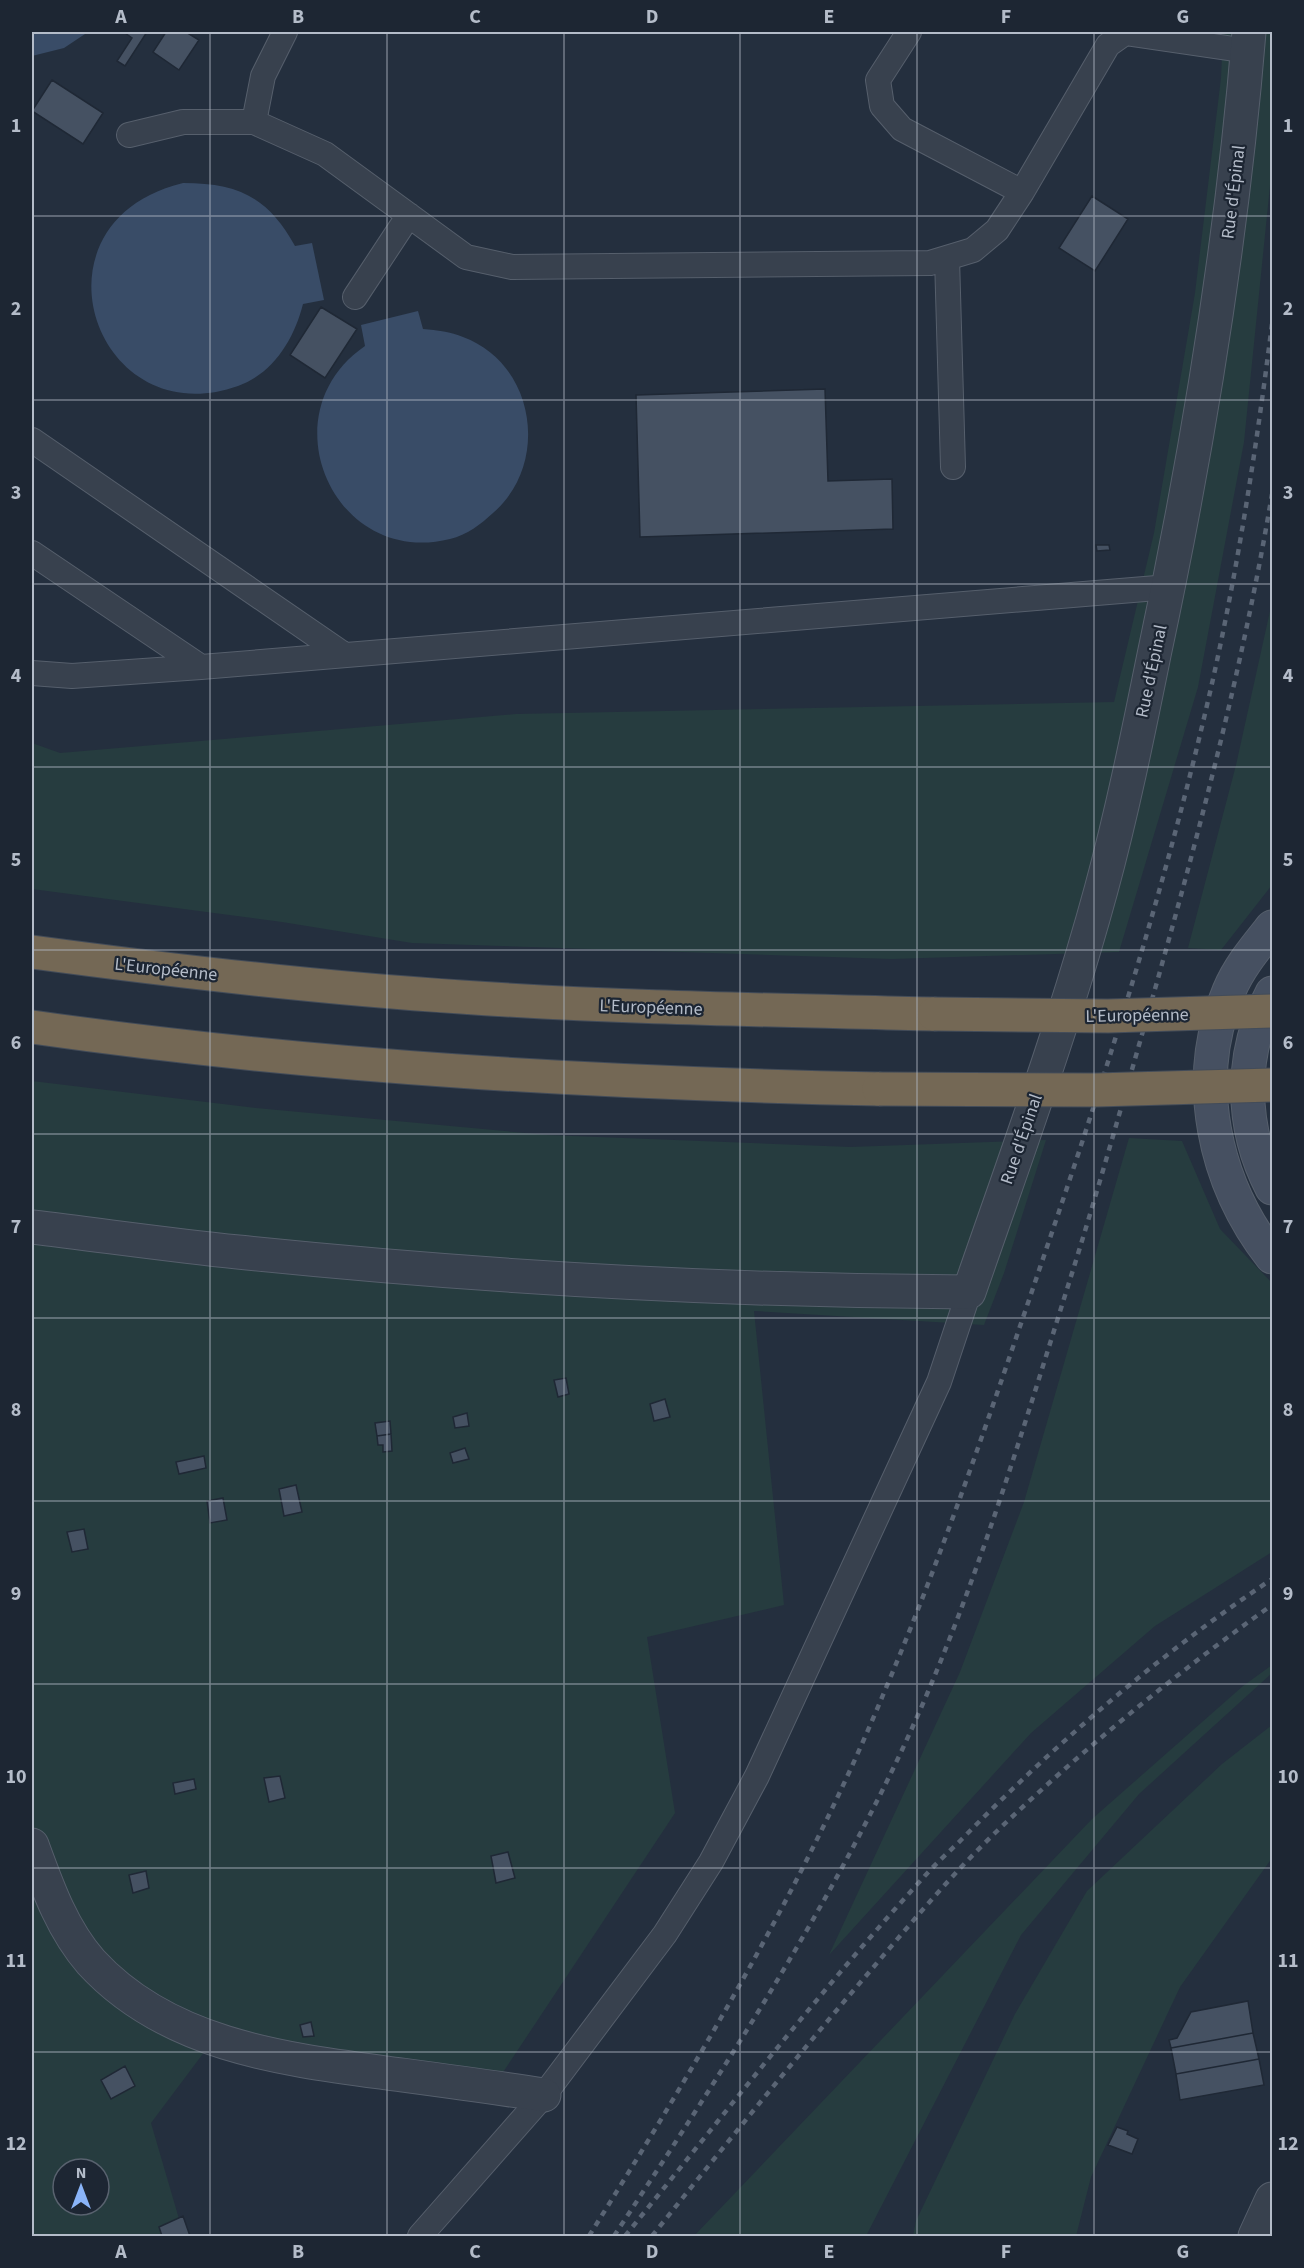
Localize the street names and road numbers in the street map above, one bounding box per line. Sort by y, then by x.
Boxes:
street label: Rue d'Épinal [1215,144,1252,240]
street label: Rue d'Épinal [1129,622,1174,720]
street label: L'Européenne [113,952,219,987]
street label: L'Européenne [599,993,703,1022]
street label: L'Européenne [1085,1002,1189,1029]
street label: Rue d'Épinal [994,1090,1049,1188]

